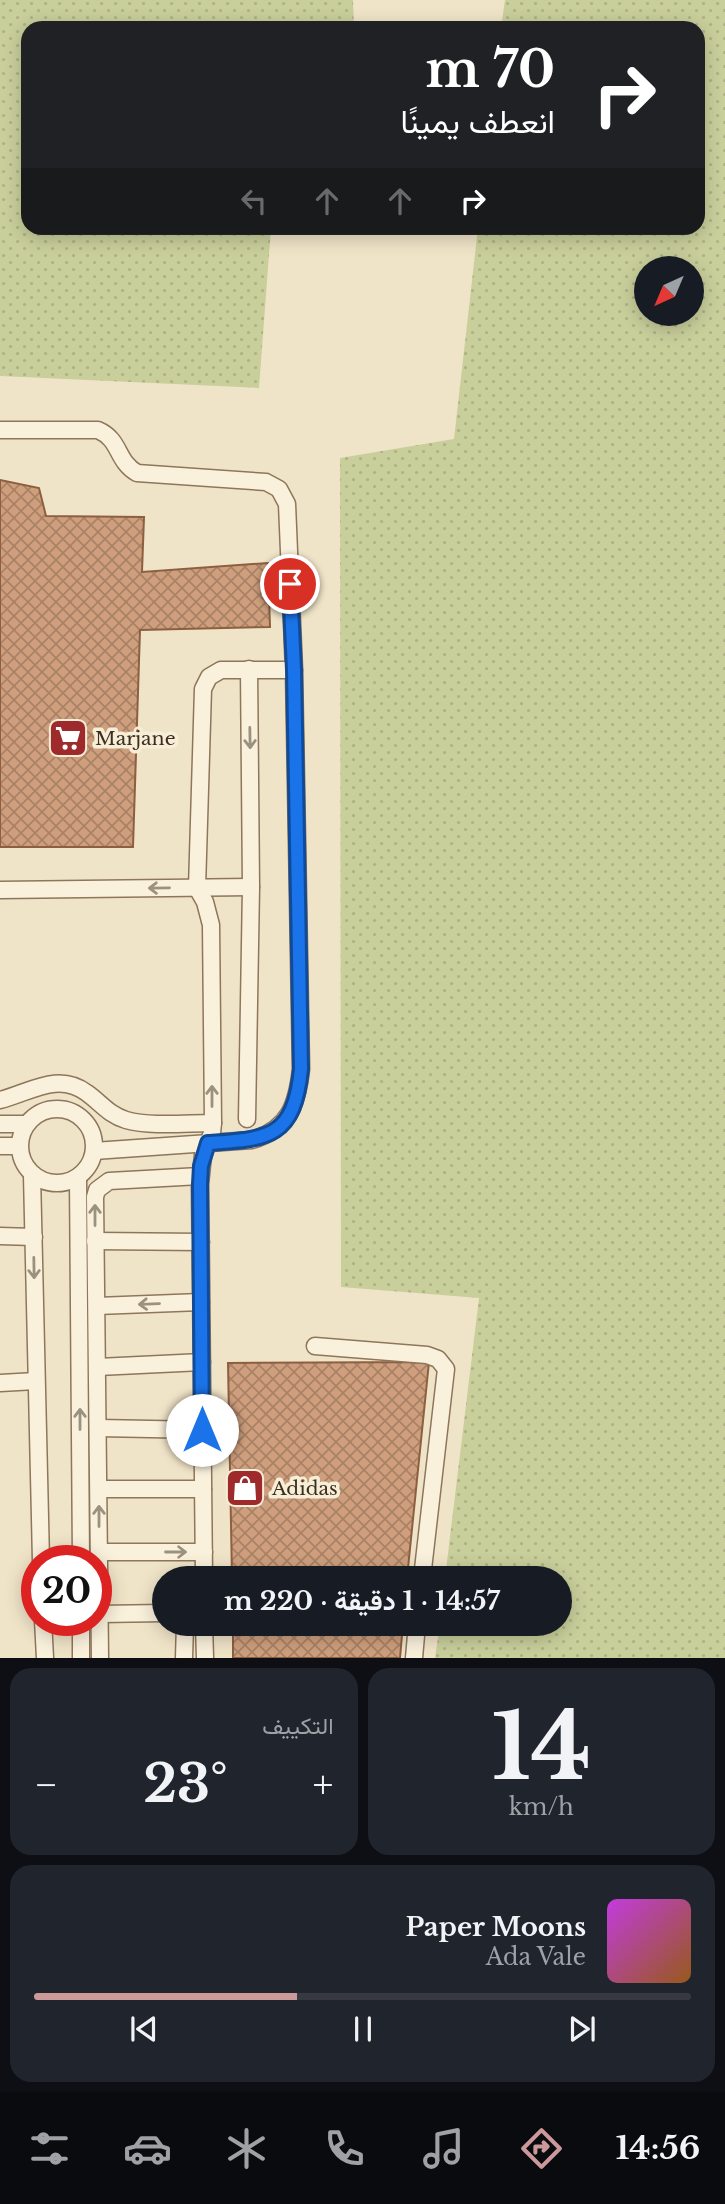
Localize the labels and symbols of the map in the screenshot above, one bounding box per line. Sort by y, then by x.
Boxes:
north arrow [634,256,704,326]
pin [260,554,320,614]
supermarket icon: Marjane [47,717,89,759]
one-way arrow [243,726,257,749]
place label: Marjane [95,727,176,750]
one-way arrow [147,882,170,895]
one-way arrow [206,1085,219,1108]
one-way arrow [88,1204,102,1227]
one-way arrow [28,1256,41,1279]
one-way arrow [138,1297,161,1310]
position arrow [165,1393,239,1467]
one-way arrow [73,1408,87,1431]
shop icon: Adidas [224,1467,266,1509]
place label: Adidas [271,1477,338,1500]
one-way arrow [92,1505,106,1528]
speed limit sign: 20 [21,1545,112,1636]
one-way arrow [164,1545,187,1559]

